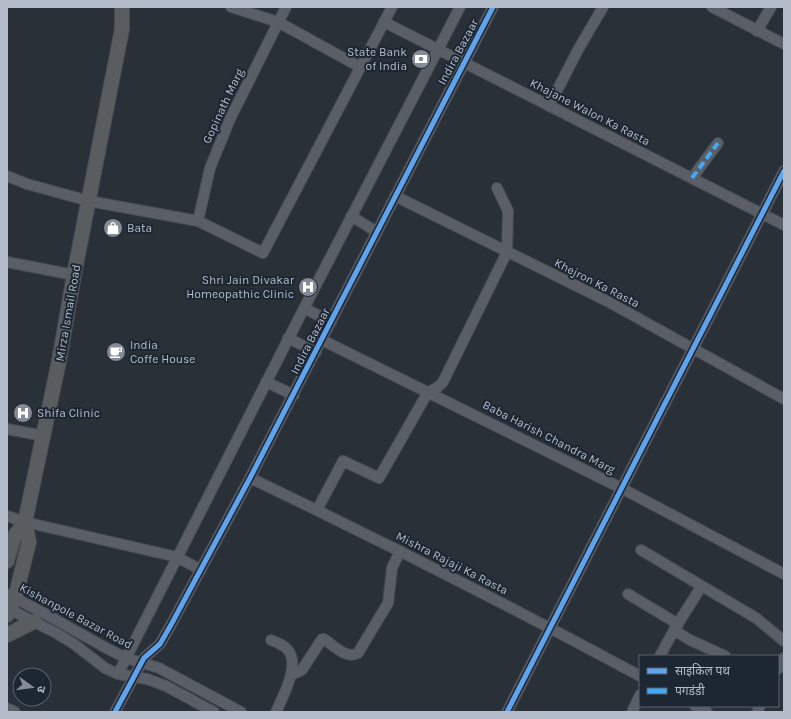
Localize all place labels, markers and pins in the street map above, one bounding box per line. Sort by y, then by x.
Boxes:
place label: State Bank of India [347,45,407,73]
bank icon: State Bank of India [410,48,432,70]
shop icon: Bata [102,217,124,239]
place label: Bata [127,221,152,235]
place label: Shri Jain Divakar Homeopathic Clinic [186,273,295,301]
hospital icon: Shri Jain Divakar Homeopathic Clinic [297,276,319,298]
place label: India Coffe House [130,338,195,366]
cafe icon: India Coffe House [105,341,127,363]
hospital icon: Shifa Clinic [12,402,34,424]
place label: Shifa Clinic [37,406,100,420]

